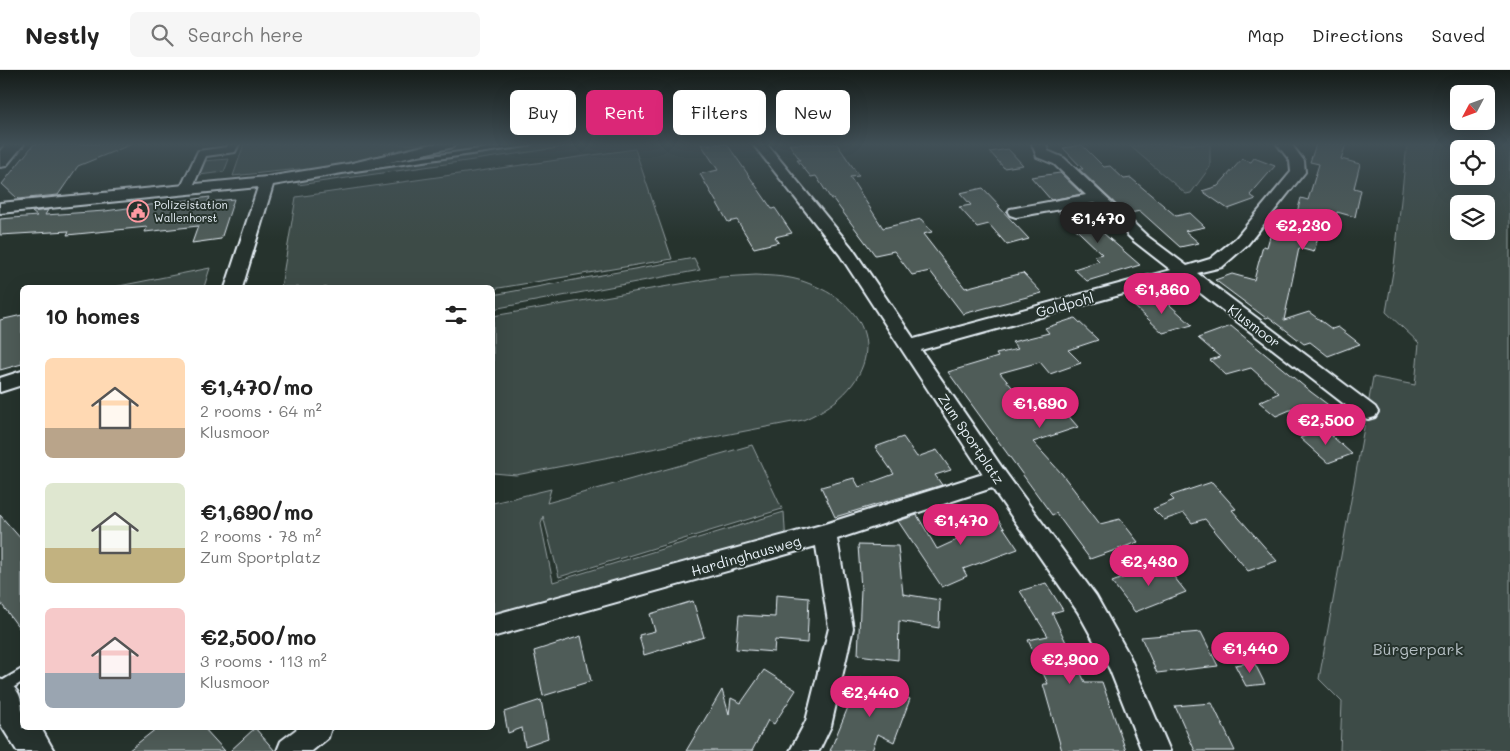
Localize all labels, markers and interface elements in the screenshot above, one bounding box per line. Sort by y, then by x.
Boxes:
search box [130,12,480,57]
text: Nestly [25,19,100,50]
icon: search [148,21,176,49]
text: Search here [188,22,303,47]
text: Map [1247,23,1284,47]
text: Directions [1312,23,1404,47]
text: Saved [1432,23,1485,47]
north arrow [1450,85,1495,130]
map controls [1450,85,1495,240]
chip: Buy [510,90,576,135]
chip: Rent [586,90,663,135]
chip: Filters [673,90,766,135]
chip: New [776,90,850,135]
button: locate [1450,140,1495,185]
button: layers [1450,195,1495,240]
place label: Polizeistation Wallenhorst [154,197,228,225]
public building icon: Polizeistation Wallenhorst [126,199,150,223]
pin: €1,470 [1057,202,1139,244]
text: €1,470 [1071,207,1125,228]
pin: €2,230 [1262,208,1344,251]
text: €2,230 [1275,214,1331,235]
pin: €1,860 [1121,272,1203,315]
text: €1,860 [1135,278,1189,299]
street label: Goldpohl [1034,288,1096,321]
street label: Klusmoor [1224,300,1284,352]
icon: filters [442,301,470,329]
text: 10 homes [45,302,140,329]
text: €1,470/mo [200,373,313,400]
icon: home [85,378,145,438]
pin: €1,690 [999,386,1081,429]
street label: Zum Sportplatz [934,390,1009,488]
text: €1,690 [1013,392,1067,413]
text: 2 rooms · 64 m² [200,400,322,421]
pin: €2,500 [1285,404,1367,446]
text: €2,500 [1298,409,1354,430]
text: Klusmoor [200,421,270,442]
text: €1,690/mo [200,498,313,525]
icon: home [85,503,145,563]
pin: €1,470 [920,504,1002,546]
text: €1,470 [934,509,988,530]
text: 2 rooms · 78 m² [200,525,321,546]
street label: Hardinghausweg [689,531,803,580]
pin: €2,430 [1108,544,1190,587]
text: Zum Sportplatz [200,546,321,567]
text: €2,430 [1121,550,1177,571]
text: €2,500/mo [200,623,316,650]
icon: home [85,628,145,688]
pin: €1,440 [1209,632,1291,674]
text: €1,440 [1222,637,1278,658]
park label: Bürgerpark [1373,638,1463,659]
pin: €2,900 [1029,642,1111,685]
text: €2,900 [1041,648,1099,669]
text: 3 rooms · 113 m² [200,650,327,671]
text: Klusmoor [200,671,270,692]
pin: €2,440 [829,676,911,718]
text: €2,440 [841,681,899,702]

